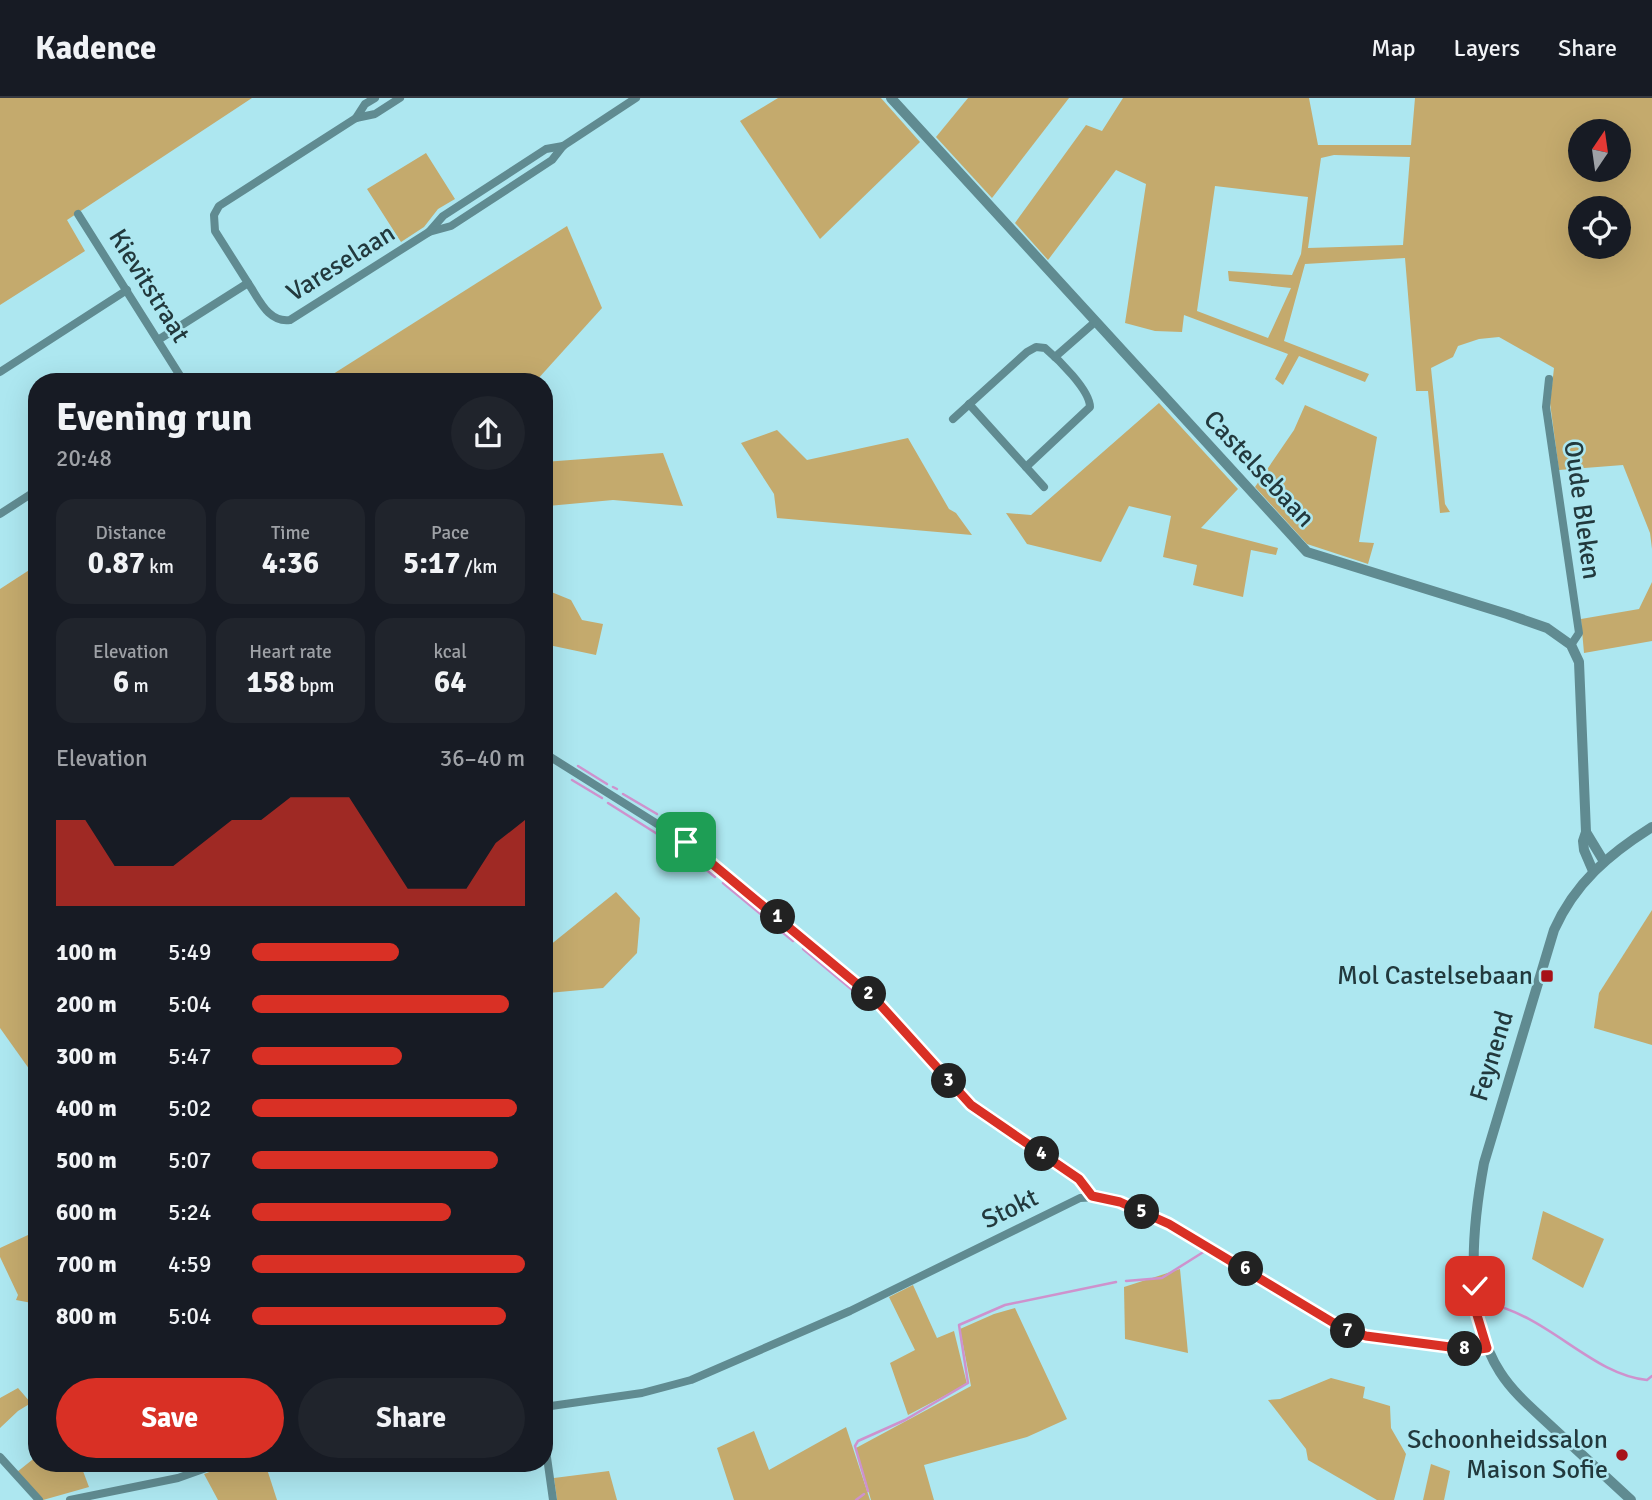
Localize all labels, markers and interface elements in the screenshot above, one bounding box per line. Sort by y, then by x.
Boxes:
text: Kadence [35,28,156,69]
text: Map [1371,33,1416,63]
text: Layers [1454,33,1520,63]
text: Share [1558,33,1617,63]
north arrow [1568,119,1631,182]
map controls [1568,119,1631,259]
button: locate [1568,196,1631,259]
street label: Vareselaan [281,217,401,309]
street label: Kievitstraat [102,223,196,349]
text: Evening run [56,394,252,441]
button: share [451,396,525,470]
street label: Castelsebaan [1197,404,1321,534]
street label: Oude Bleken [1556,439,1608,581]
text: 20:48 [56,444,112,473]
text: Distance [95,521,166,545]
text: Time [271,521,310,545]
text: Pace [431,521,469,545]
text: 0.87 [88,545,145,582]
text: 4:36 [262,545,319,582]
text: 5:17 [403,545,460,582]
text: km [145,555,174,579]
text: /km [460,555,497,579]
text: Elevation [93,640,169,664]
text: Heart rate [249,640,332,664]
text: kcal [434,640,467,664]
text: 6 [113,664,129,701]
text: 158 [246,664,295,701]
text: 64 [434,664,466,701]
text: m [129,674,149,698]
text: bpm [295,674,335,698]
text: Elevation [56,744,148,773]
text: 36–40 m [440,744,525,773]
pin [656,812,716,872]
icon: arrive [667,823,705,861]
pin: 1 [760,900,796,934]
text: 1 [772,904,783,928]
text: 100 m [56,938,117,967]
text: 5:49 [168,938,211,967]
place label: Mol Castelsebaan [1337,960,1533,992]
marker: Mol Castelsebaan [1539,968,1555,984]
pin: 2 [852,976,886,1012]
text: 2 [863,981,874,1005]
text: 200 m [56,990,117,1019]
text: 5:04 [168,990,211,1019]
street label: Feynend [1463,1007,1521,1105]
text: 300 m [56,1042,117,1071]
text: 5:47 [168,1042,211,1071]
pin: 3 [932,1063,967,1098]
text: 3 [943,1068,954,1092]
text: 400 m [56,1094,117,1123]
text: 5:02 [168,1094,211,1123]
pin: 4 [1024,1136,1060,1172]
text: 4 [1036,1141,1047,1165]
text: 500 m [56,1146,117,1175]
text: 5:07 [168,1146,211,1175]
street label: Stokt [976,1182,1044,1236]
pin: 5 [1124,1194,1160,1230]
text: 600 m [56,1198,117,1227]
text: 5:24 [168,1198,211,1227]
text: 5 [1136,1199,1147,1223]
text: 700 m [56,1250,117,1279]
text: 4:59 [168,1250,211,1279]
pin: 6 [1228,1252,1264,1286]
text: 6 [1240,1256,1251,1280]
pin [1445,1256,1505,1316]
icon: check [1456,1267,1494,1305]
text: 800 m [56,1302,117,1331]
text: 5:04 [168,1302,211,1331]
pin: 7 [1330,1314,1366,1348]
text: 7 [1342,1318,1353,1342]
pin: 8 [1448,1332,1482,1366]
text: 8 [1459,1336,1470,1360]
button: Save [56,1378,284,1458]
button: Share [298,1378,525,1458]
place label: Schoonheidssalon Maison Sofie [1407,1424,1608,1486]
marker: Schoonheidssalon Maison Sofie [1614,1447,1630,1463]

